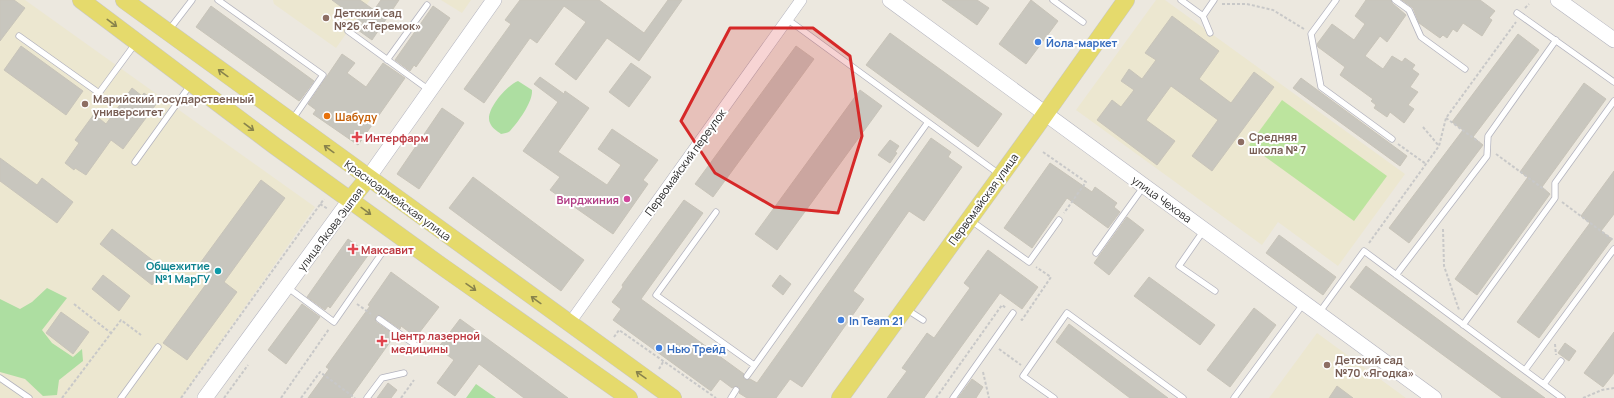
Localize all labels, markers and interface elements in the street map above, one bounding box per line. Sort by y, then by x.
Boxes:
place label: Детский сад №26 «Теремок» [334,5,421,33]
marker: Детский сад №26 «Теремок» [321,13,331,23]
one-way arrow [106,19,117,28]
place label: Йола-маркет [1046,35,1118,50]
marker: Йола-маркет [1033,37,1043,47]
one-way arrow [218,68,229,77]
place label: Марийский государственный университет [93,91,254,119]
marker: Марийский государственный университет [80,99,90,109]
street label: Первомайский переулок [641,105,729,218]
place label: Шабуду [335,109,378,124]
marker: Шабуду [322,111,332,121]
one-way arrow [244,122,255,131]
place label: Средняя школа № 7 [1249,129,1306,157]
place label: Интерфарм [365,130,428,145]
marker: Интерфарм [352,132,362,142]
marker: Средняя школа № 7 [1236,137,1246,147]
one-way arrow [323,145,334,153]
street label: Первомайская улица [945,150,1021,248]
street label: Красноармейская улица [342,156,454,244]
street label: улица Чехова [1129,172,1195,226]
street label: улица Якова Эшпая [294,184,366,274]
place label: Вирджиния [557,192,619,207]
marker: Вирджиния [622,194,632,204]
one-way arrow [360,207,371,215]
place label: Максавит [361,242,414,257]
marker: Максавит [348,244,358,254]
place label: Общежитие №1 МарГУ [146,258,210,286]
marker: Общежитие №1 МарГУ [213,266,223,276]
one-way arrow [466,283,477,291]
one-way arrow [530,295,541,304]
place label: In Team 21 [849,313,903,328]
marker: In Team 21 [836,315,846,325]
place label: Центр лазерной медицины [391,328,480,356]
marker: Центр лазерной медицины [376,335,388,347]
place label: Нью Трейд [667,341,726,356]
marker: Нью Трейд [654,343,664,353]
place label: Детский сад №70 «Ягодка» [1335,352,1414,380]
marker: Детский сад №70 «Ягодка» [1322,360,1332,370]
one-way arrow [636,371,647,379]

